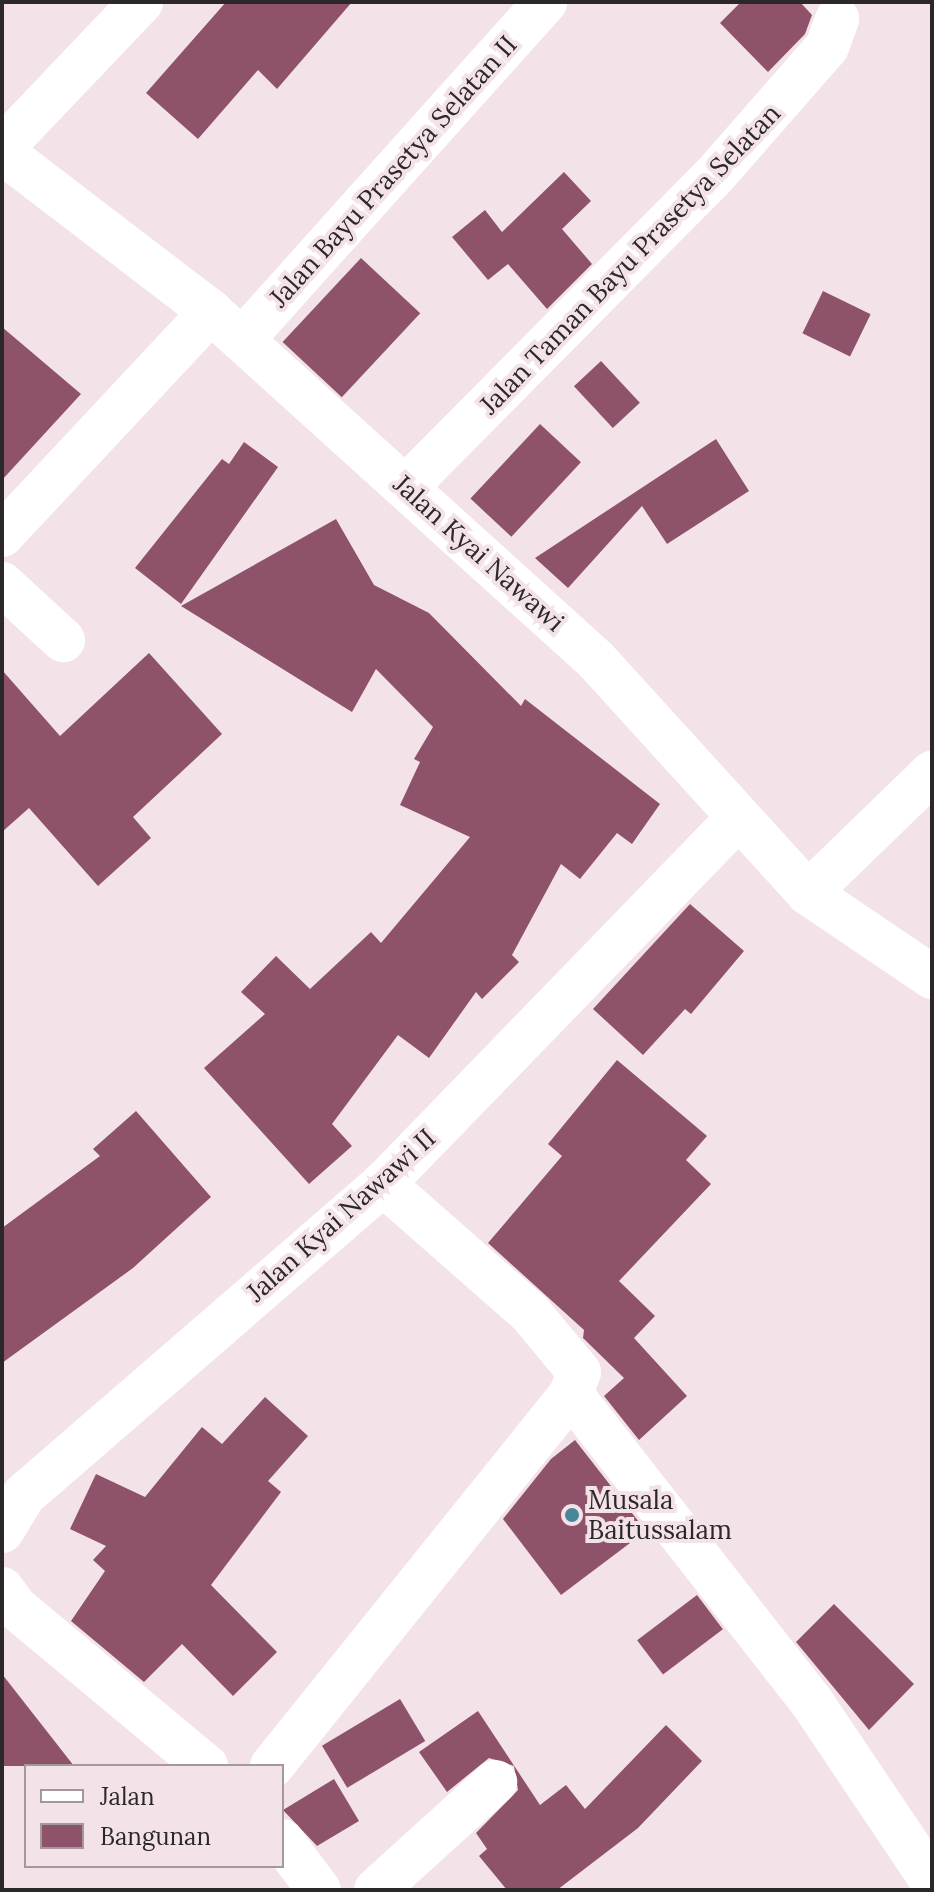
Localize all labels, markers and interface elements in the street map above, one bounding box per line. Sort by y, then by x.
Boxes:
street label: Jalan Bayu Prasetya Selatan II [263,29,523,313]
street label: Jalan Taman Bayu Prasetya Selatan [473,98,787,420]
street label: Jalan Kyai Nawawi [387,468,571,638]
street label: Jalan Kyai Nawawi II [240,1122,442,1308]
place label: Musala Baitussalam [588,1484,732,1546]
marker: Musala Baitussalam [563,1506,581,1524]
legend [24,1764,284,1868]
text: Jalan [100,1781,154,1812]
text: Bangunan [100,1821,211,1852]

